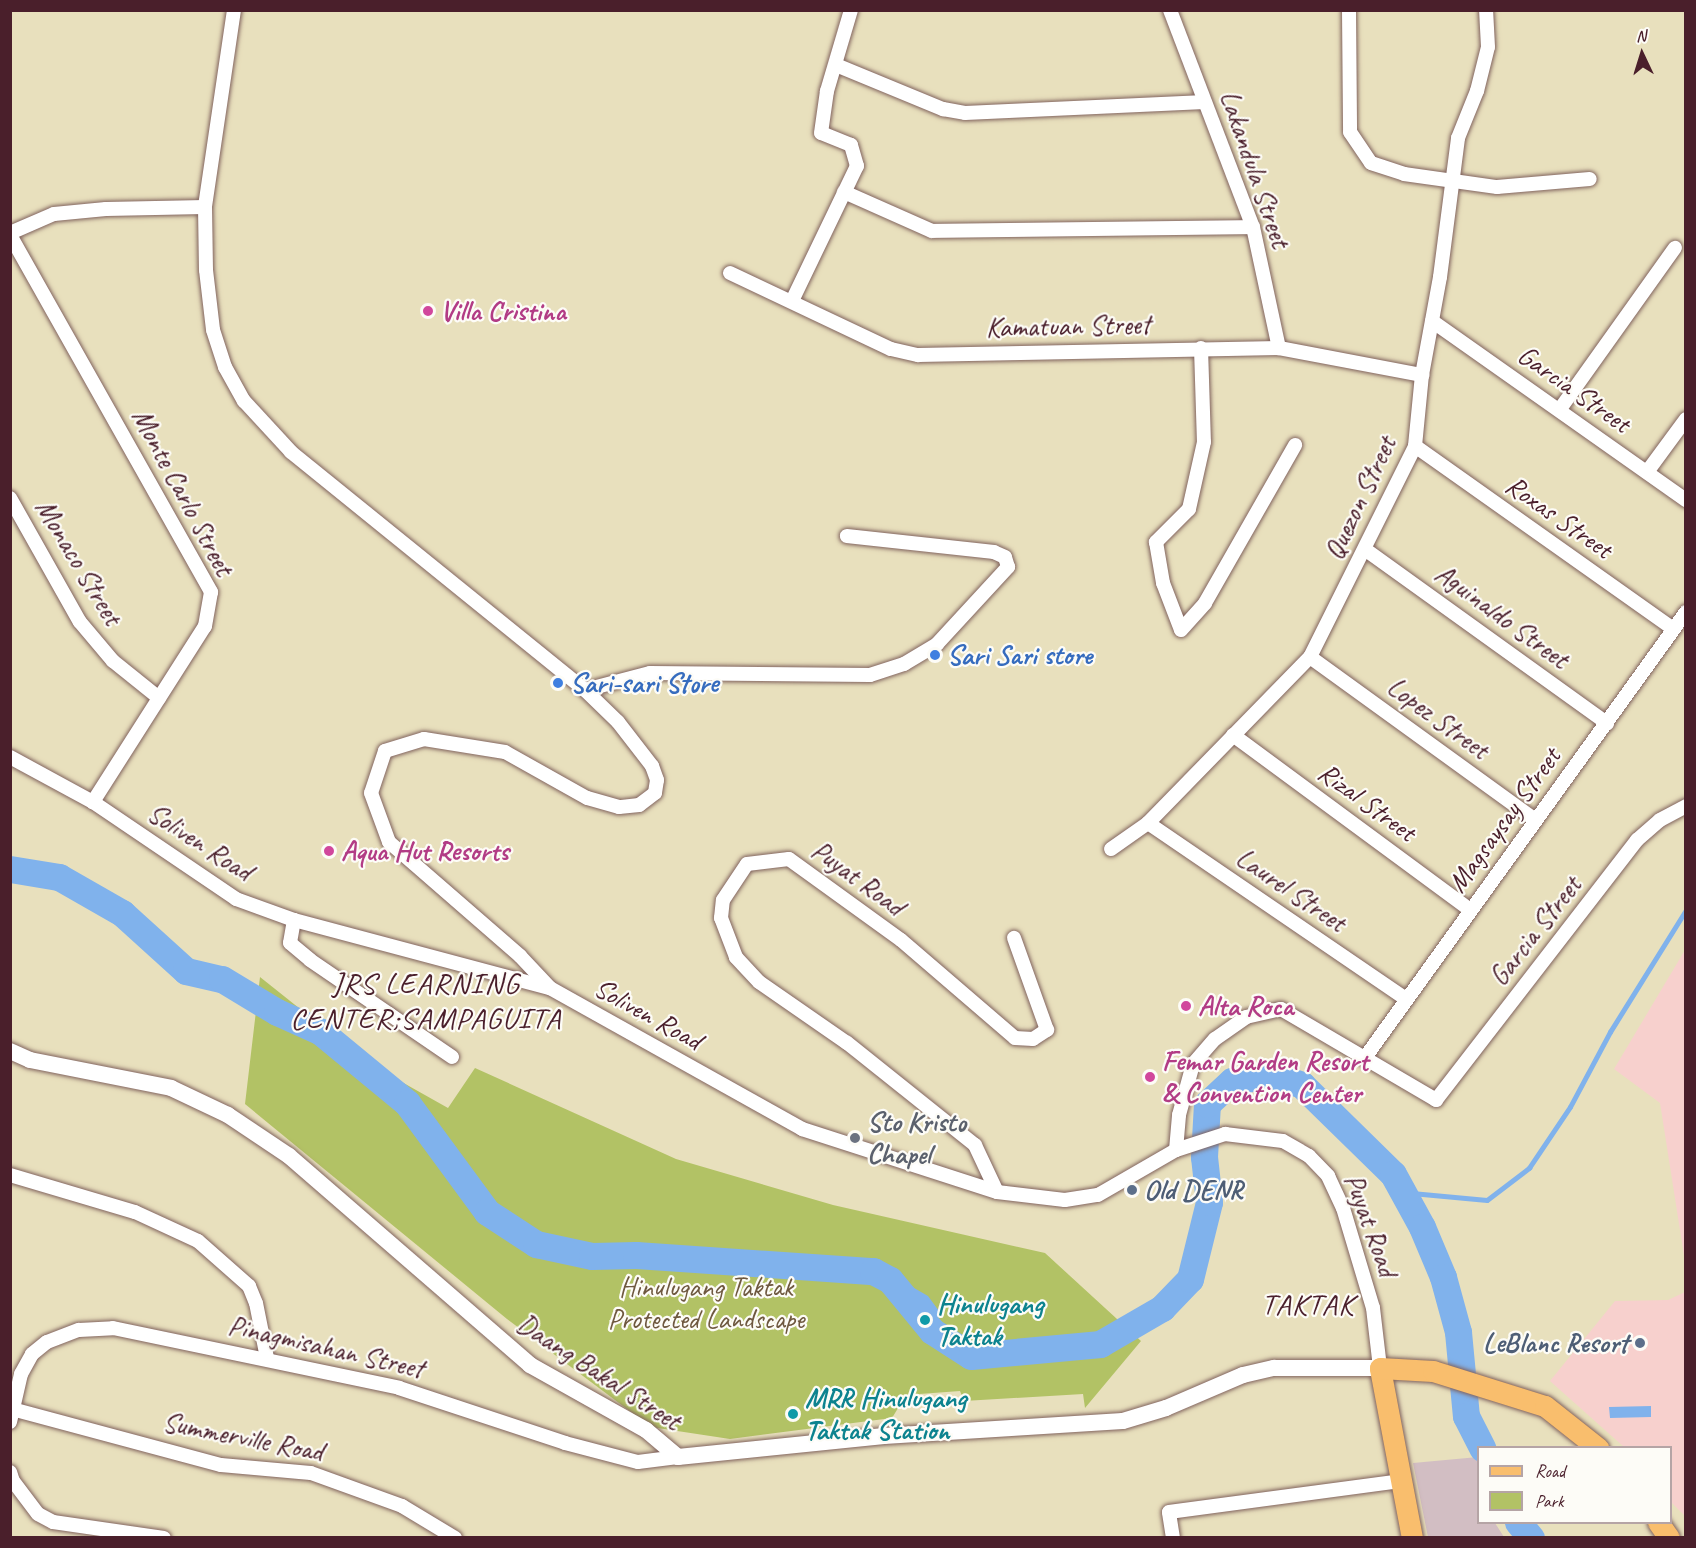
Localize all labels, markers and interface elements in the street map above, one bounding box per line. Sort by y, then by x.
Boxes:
north arrow [1612,24,1672,84]
text: N [1635,26,1646,46]
street label: Lakandula Street [1212,86,1298,252]
place label: Villa Cristina [440,294,566,328]
marker: Villa Cristina [421,304,435,318]
street label: Kamatuan Street [986,308,1150,344]
street label: Garcia Street [1511,338,1637,440]
street label: Monte Carlo Street [125,402,241,582]
street label: Quezon Street [1317,431,1403,565]
street label: Roxas Street [1499,468,1619,566]
street label: Monaco Street [28,493,130,631]
street label: Aguinaldo Street [1429,556,1575,676]
place label: Sari Sari store [947,638,1092,672]
marker: Sari Sari store [928,648,942,662]
place label: Sari-sari Store [570,666,719,700]
street label: Lopez Street [1380,670,1496,766]
marker: Sari-sari Store [551,676,565,690]
street label: Magsaysay Street [1440,741,1568,899]
street label: Rizal Street [1311,755,1423,849]
street label: Soliven Road [141,796,259,888]
street label: Puyat Road [805,833,911,923]
place label: Aqua Hut Resorts [341,834,510,868]
street label: Laurel Street [1229,841,1353,939]
marker: Aqua Hut Resorts [322,844,336,858]
street label: Garcia Street [1482,869,1588,993]
district label: JRS LEARNING CENTER;SAMPAGUITA [290,965,562,1036]
street label: Soliven Road [588,971,708,1057]
place label: Alta Roca [1198,989,1293,1023]
marker: Alta Roca [1179,999,1193,1013]
place label: Femar Garden Resort & Convention Center [1162,1044,1368,1110]
marker: Femar Garden Resort & Convention Center [1143,1070,1157,1084]
place label: Sto Kristo Chapel [867,1105,967,1171]
marker: Sto Kristo Chapel [848,1131,862,1145]
street label: Puyat Road [1337,1169,1405,1281]
place label: Old DENR [1144,1173,1243,1207]
marker: Old DENR [1125,1183,1139,1197]
park label: Hinulugang Taktak Protected Landscape [608,1270,804,1336]
district label: TAKTAK [1261,1286,1355,1322]
place label: Hinulugang Taktak [937,1287,1043,1353]
street label: Daang Bakal Street [510,1306,688,1438]
street label: Pinagmisahan Street [225,1308,427,1386]
marker: Hinulugang Taktak [918,1313,932,1327]
place label: LeBlanc Resort [1482,1326,1628,1360]
marker: LeBlanc Resort [1633,1336,1647,1350]
place label: MRR Hinulugang Taktak Station [805,1381,966,1447]
street label: Summerville Road [160,1405,326,1469]
marker: MRR Hinulugang Taktak Station [786,1407,800,1421]
legend [1477,1446,1672,1524]
text: Road [1535,1460,1565,1482]
text: Park [1535,1490,1564,1512]

